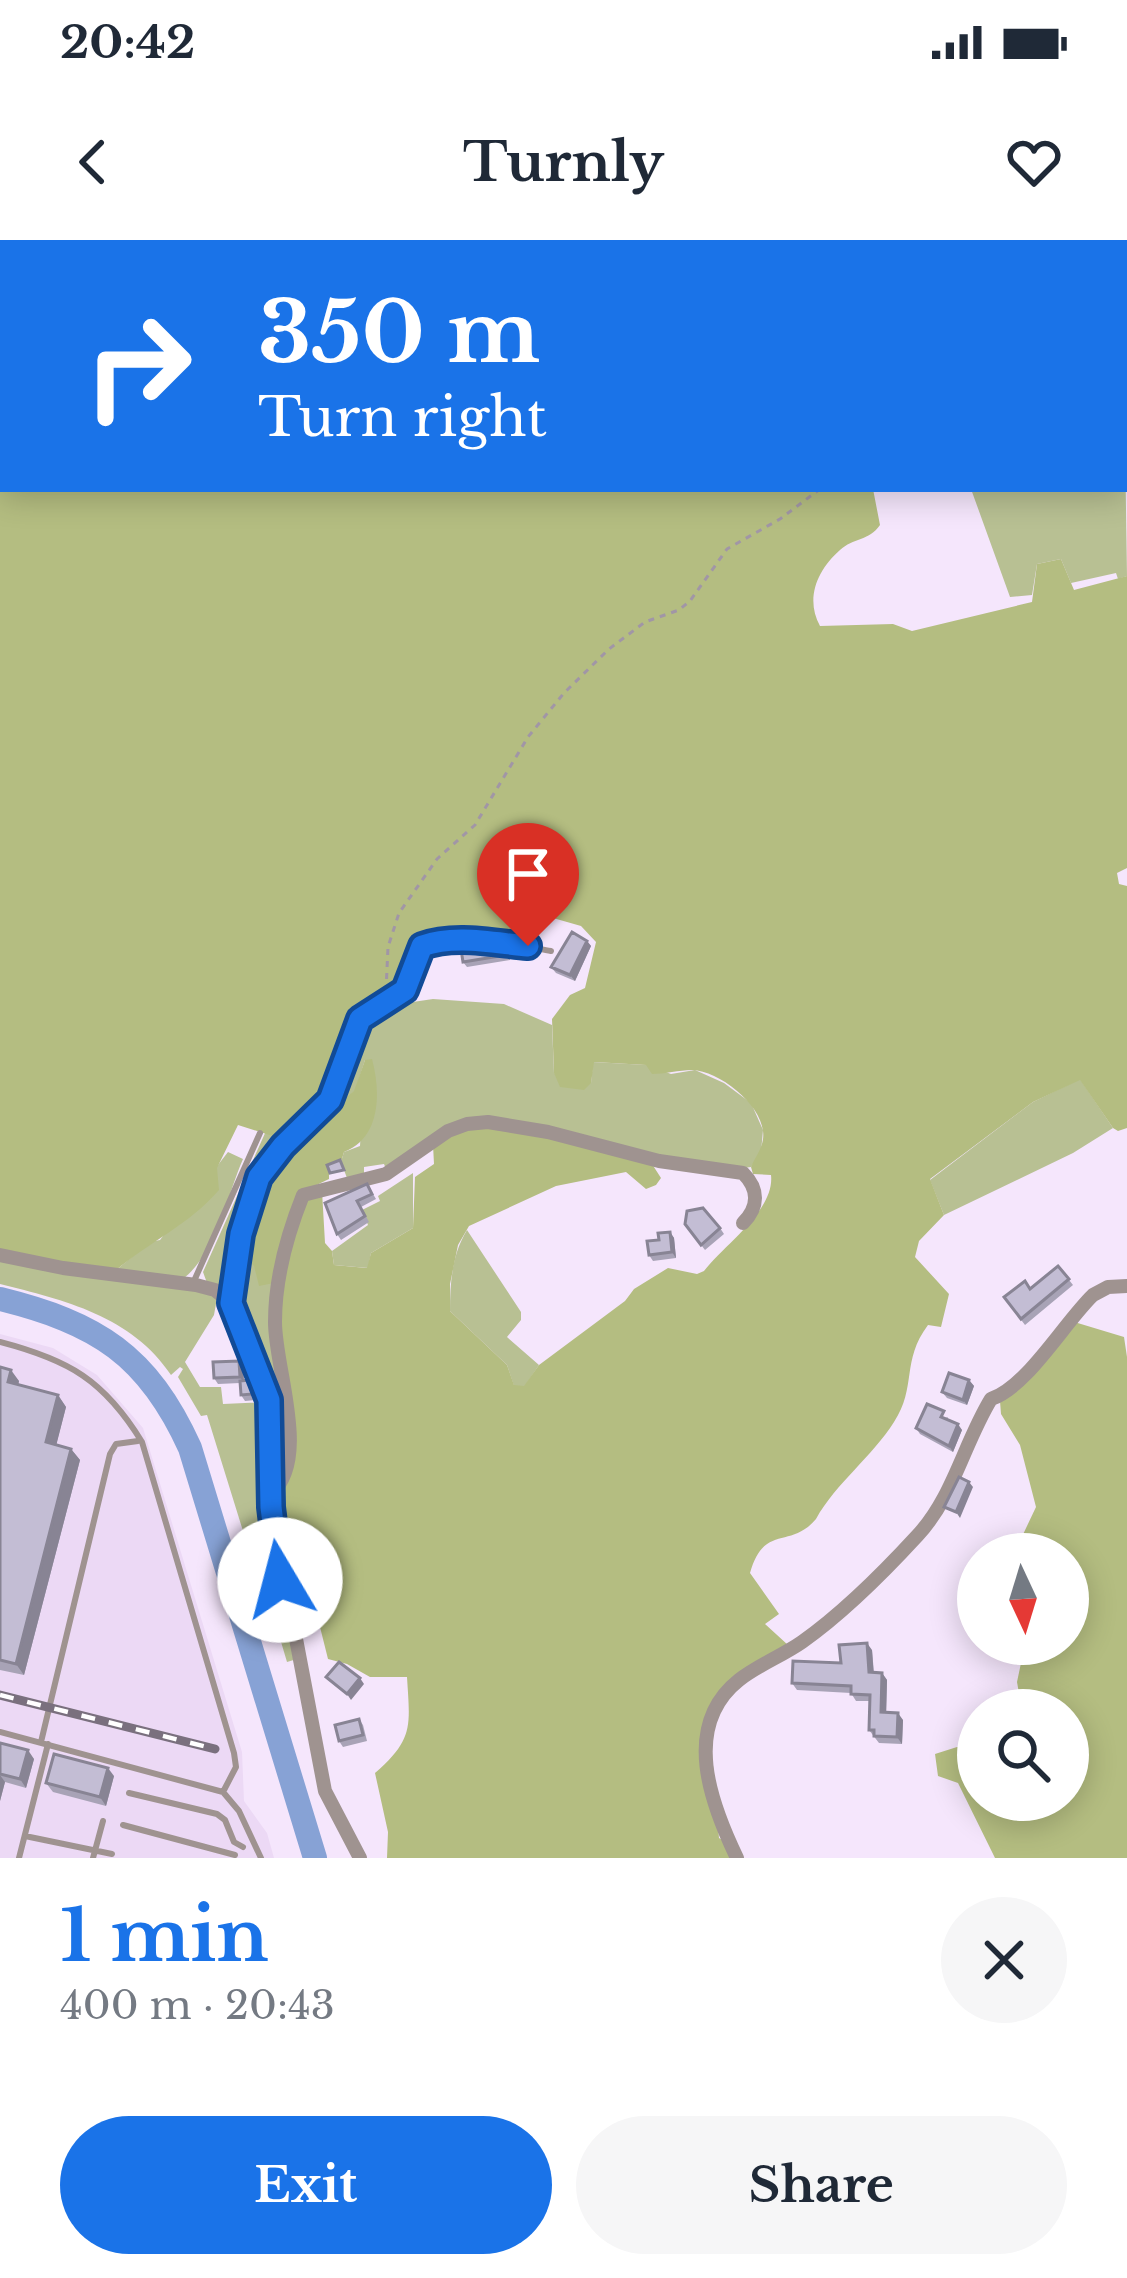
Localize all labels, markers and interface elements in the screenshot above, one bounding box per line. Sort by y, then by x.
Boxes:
text: 20:42 [60,14,195,70]
icon: back [60,129,126,195]
text: Turnly [463,129,664,196]
icon: heart [1001,129,1067,195]
text: 350 m [258,281,540,385]
icon: right [60,288,216,444]
text: Turn right [258,384,547,451]
pin [477,823,579,946]
icon: arrive [495,841,561,907]
position arrow [217,1517,343,1643]
north arrow [957,1533,1089,1665]
map controls [957,1533,1089,1821]
button: search [957,1689,1089,1821]
text: 1 min [60,1891,269,1980]
button: close [941,1897,1067,2023]
text: 400 m · 20:43 [60,1981,335,2030]
button: Exit [60,2116,552,2254]
button: Share [576,2116,1067,2254]

